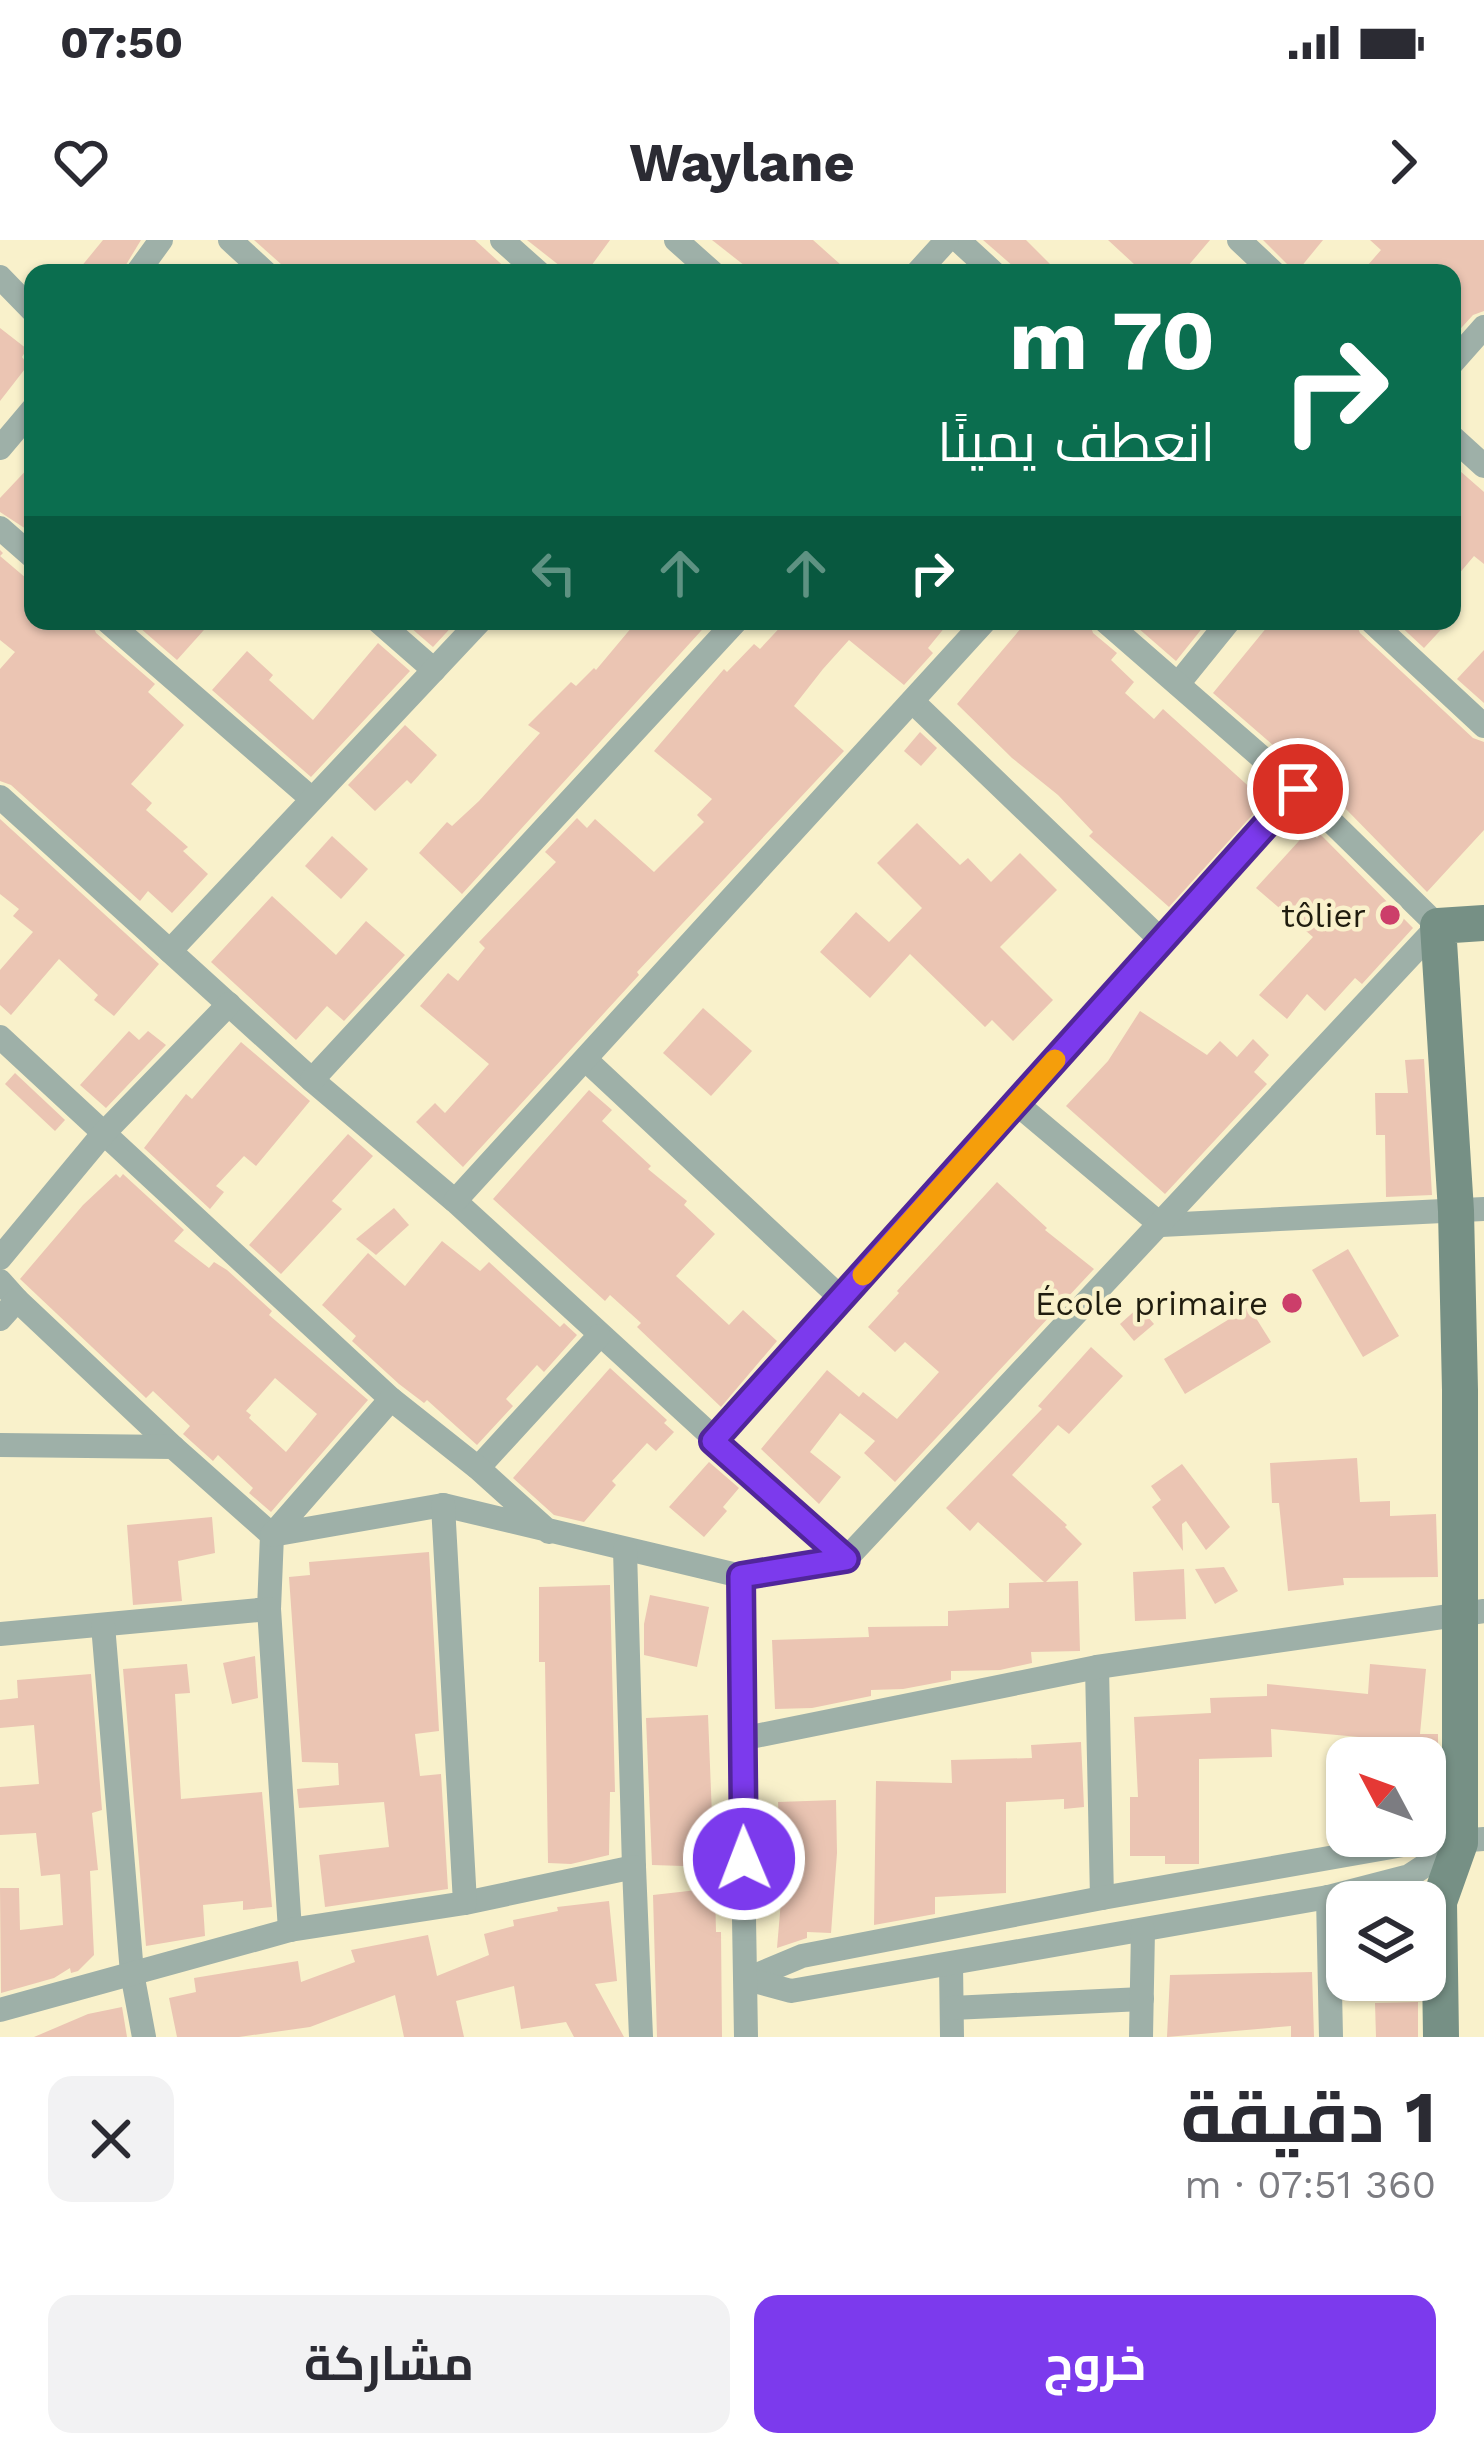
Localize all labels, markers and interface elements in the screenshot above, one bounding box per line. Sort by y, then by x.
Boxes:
text: 07:50 [60,16,183,69]
icon: heart [48,129,114,195]
icon: forward [1370,129,1436,195]
text: Waylane [629,131,855,194]
text: 70 m [1009,291,1215,389]
icon: right [1257,312,1413,468]
text: انعطف يمينًا [937,411,1215,474]
icon: left [521,540,587,606]
icon: ahead [647,540,713,606]
icon: ahead [773,540,839,606]
icon: right [899,540,965,606]
pin [1247,738,1349,840]
icon: arrive [1265,756,1331,822]
place label: tôlier [1281,896,1366,935]
marker: tôlier [1377,902,1403,928]
place label: École primaire [1035,1284,1268,1323]
marker: École primaire [1279,1290,1305,1316]
north arrow [1326,1737,1446,1857]
map controls [1326,1737,1446,2001]
position arrow [681,1796,807,1922]
button: layers [1326,1881,1446,2001]
text: 1 دقيقة [1181,2075,1436,2159]
button: close [48,2076,174,2202]
text: 360 m · 07:51 [1185,2162,1436,2207]
button: مشاركة [48,2295,730,2433]
button: خروج [754,2295,1436,2433]

